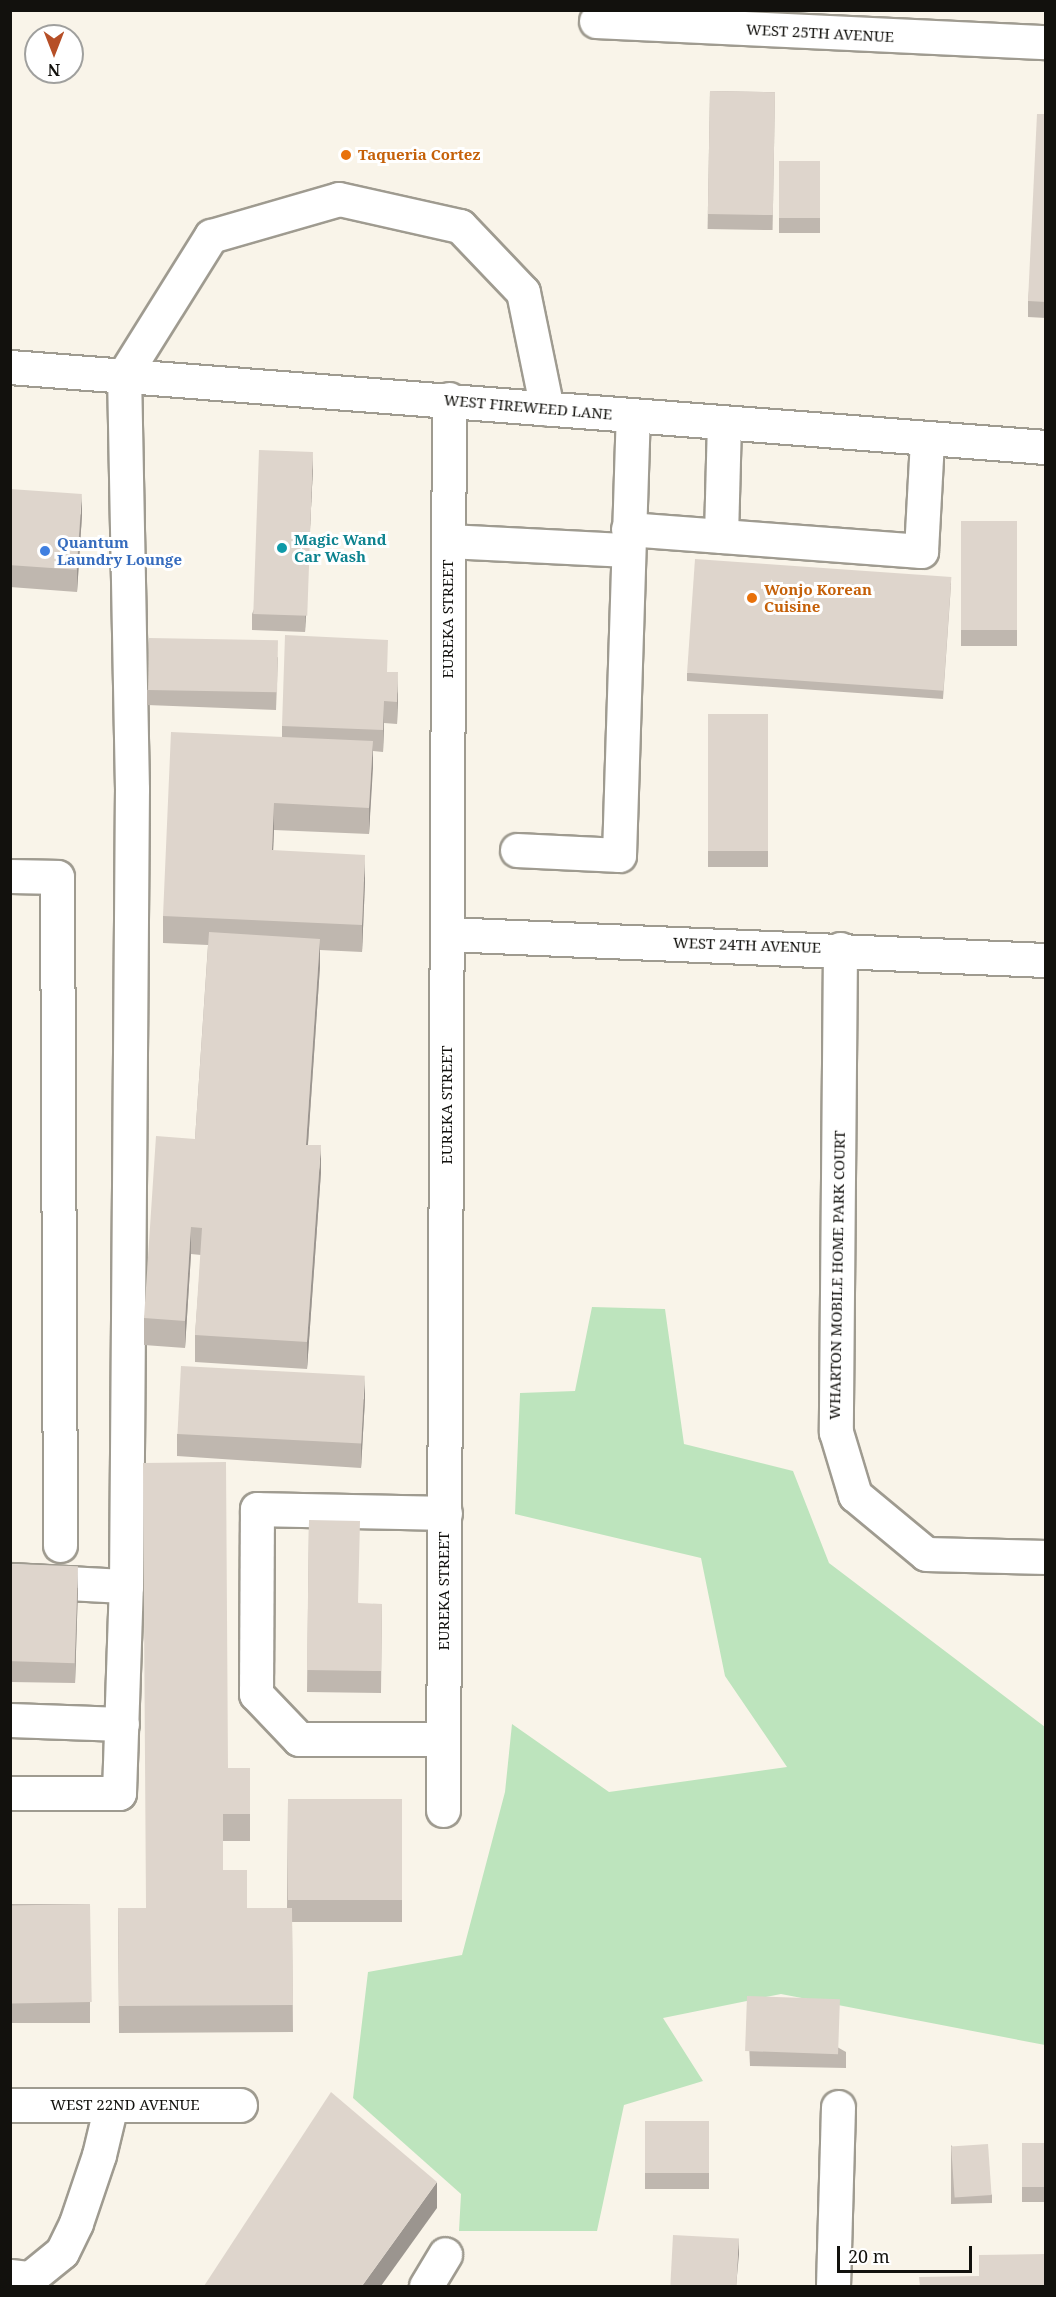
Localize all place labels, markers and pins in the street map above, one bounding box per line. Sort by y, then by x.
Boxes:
place label: Taqueria Cortez [358,146,480,164]
marker: Taqueria Cortez [339,148,353,162]
place label: Magic Wand Car Wash [294,530,387,565]
place label: Quantum Laundry Lounge [57,533,182,568]
marker: Magic Wand Car Wash [275,541,289,555]
marker: Quantum Laundry Lounge [38,544,52,558]
place label: Wonjo Korean Cuisine [764,580,872,615]
marker: Wonjo Korean Cuisine [745,591,759,605]

